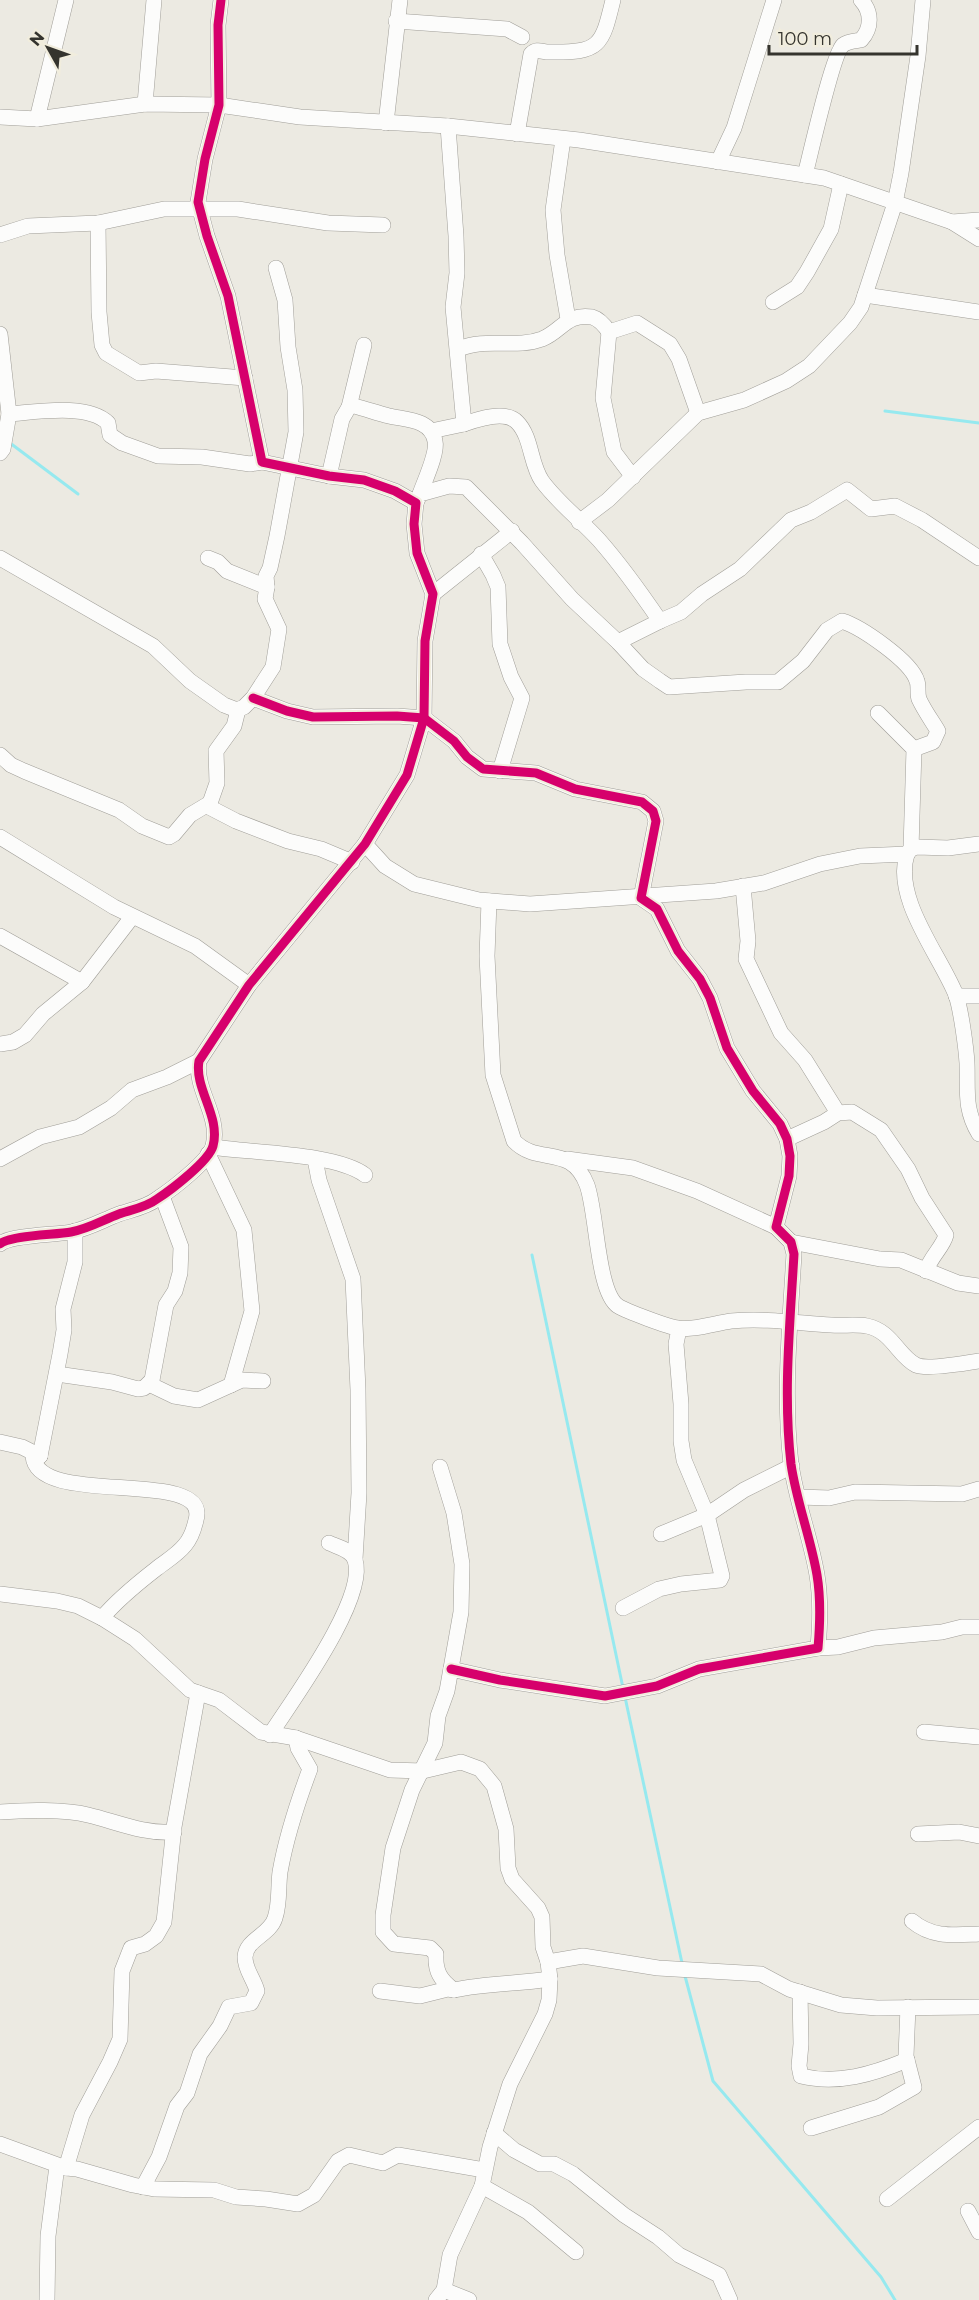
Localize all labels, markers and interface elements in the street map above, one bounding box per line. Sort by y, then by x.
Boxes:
north arrow [18,18,78,78]
scale bar [769,18,918,56]
text: N [25,28,48,50]
text: 100 m [778,28,832,50]

